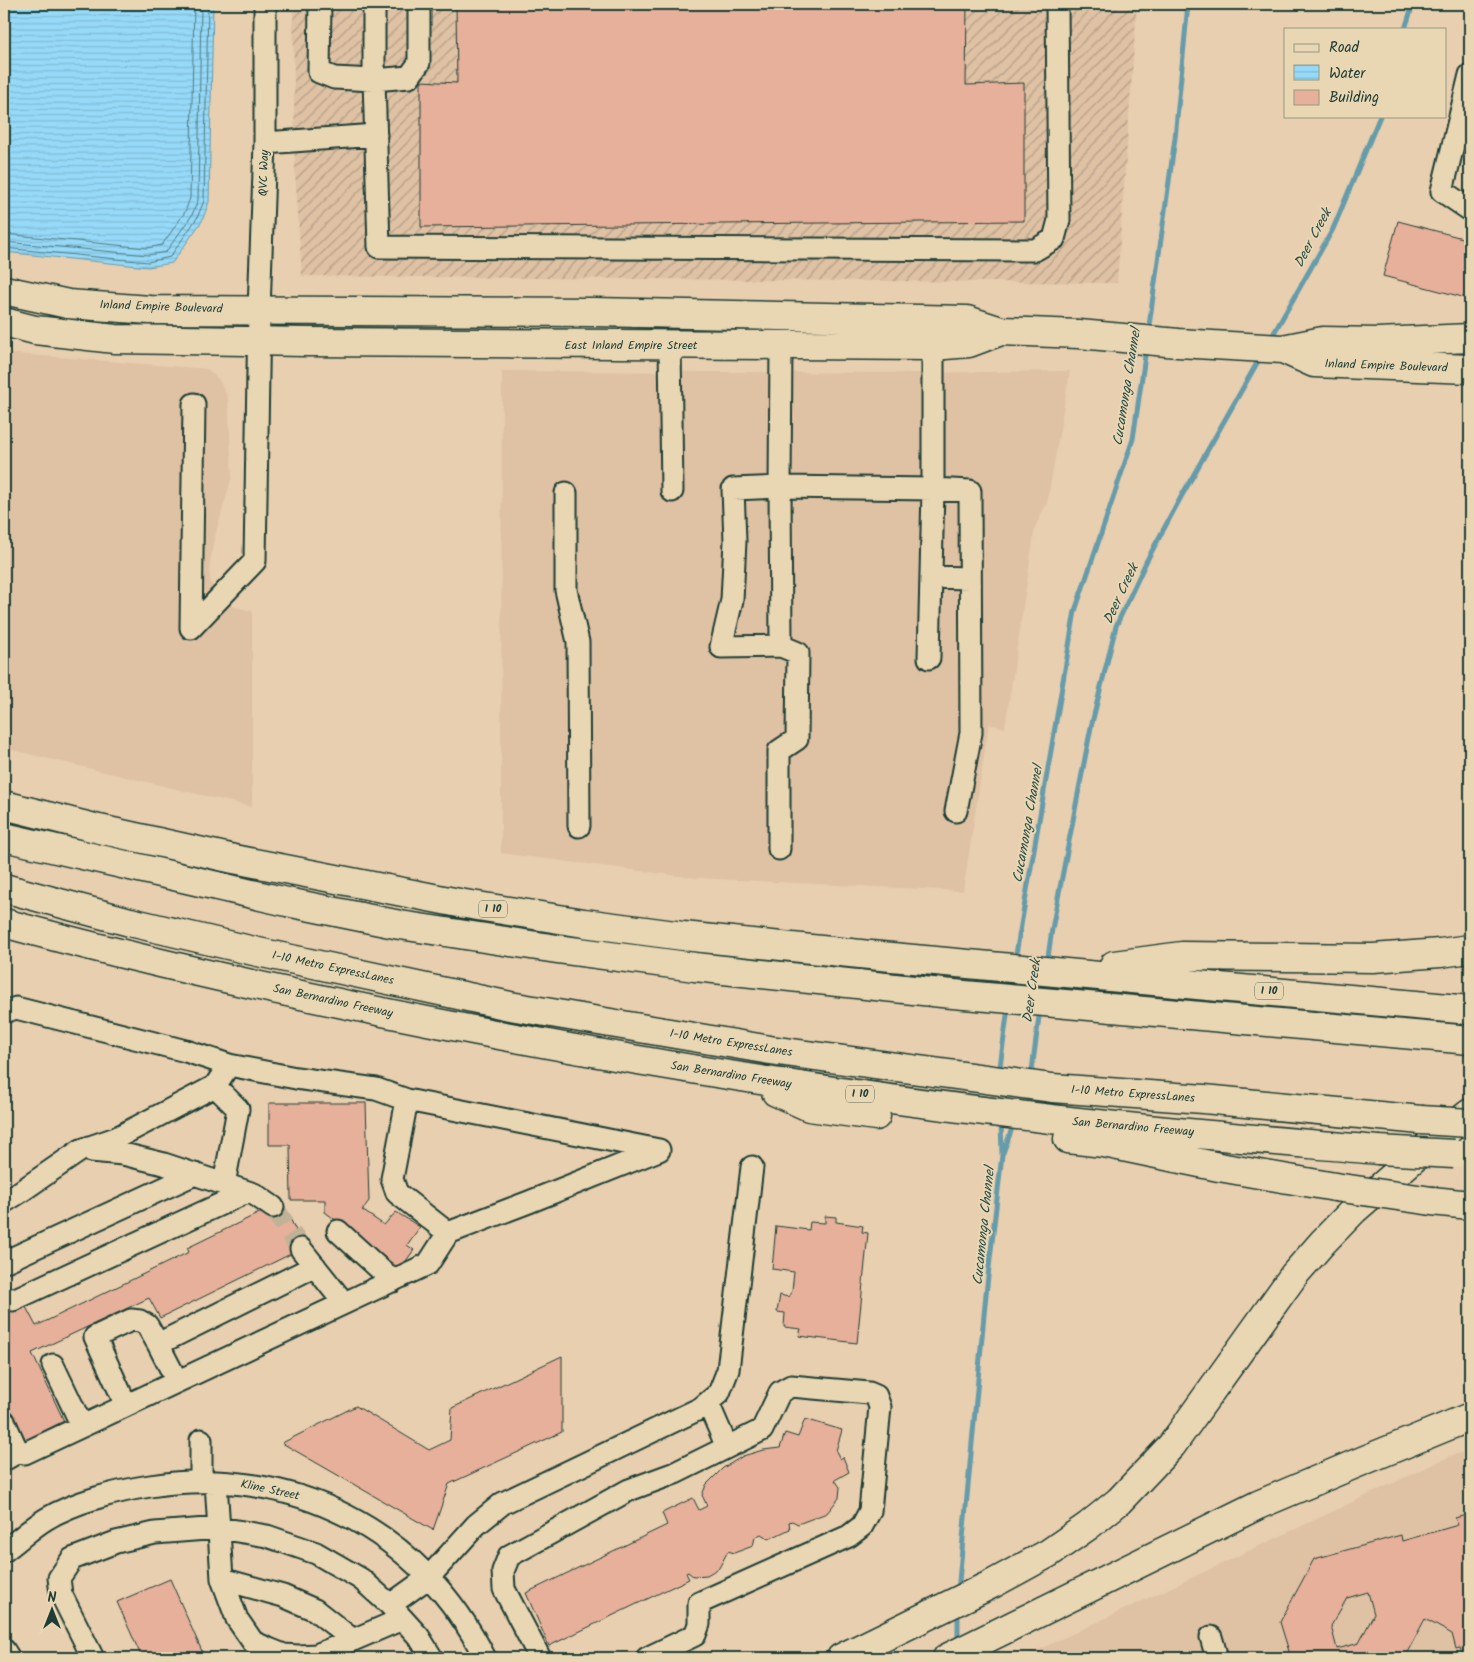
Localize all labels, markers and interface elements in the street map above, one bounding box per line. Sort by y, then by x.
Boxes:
legend [1284,28,1446,118]
text: Road [1329,36,1360,60]
text: Water [1329,62,1366,86]
text: Building [1329,86,1379,110]
street label: QVC Way [254,149,274,197]
water label: Deer Creek [1288,202,1339,271]
street label: Inland Empire Boulevard [99,295,224,319]
water label: Cucamonga Channel [1107,324,1148,447]
street label: East Inland Empire Street [565,336,698,355]
street label: Inland Empire Boulevard [1324,354,1449,378]
water label: Deer Creek [1097,558,1146,628]
water label: Cucamonga Channel [1007,761,1050,884]
road number: I 10 [479,901,507,918]
street label: I-10 Metro ExpressLanes [270,946,396,990]
water label: Deer Creek [1017,955,1048,1024]
street label: San Bernardino Freeway [271,979,395,1023]
road number: I 10 [1255,982,1283,999]
street label: I-10 Metro ExpressLanes [668,1024,794,1062]
street label: San Bernardino Freeway [669,1056,793,1094]
street label: I-10 Metro ExpressLanes [1070,1080,1196,1108]
road number: I 10 [846,1086,874,1102]
street label: San Bernardino Freeway [1071,1112,1195,1142]
water label: Cucamonga Channel [967,1163,1001,1286]
street label: Kline Street [239,1474,302,1506]
north arrow [28,1584,78,1634]
text: N [48,1587,57,1609]

